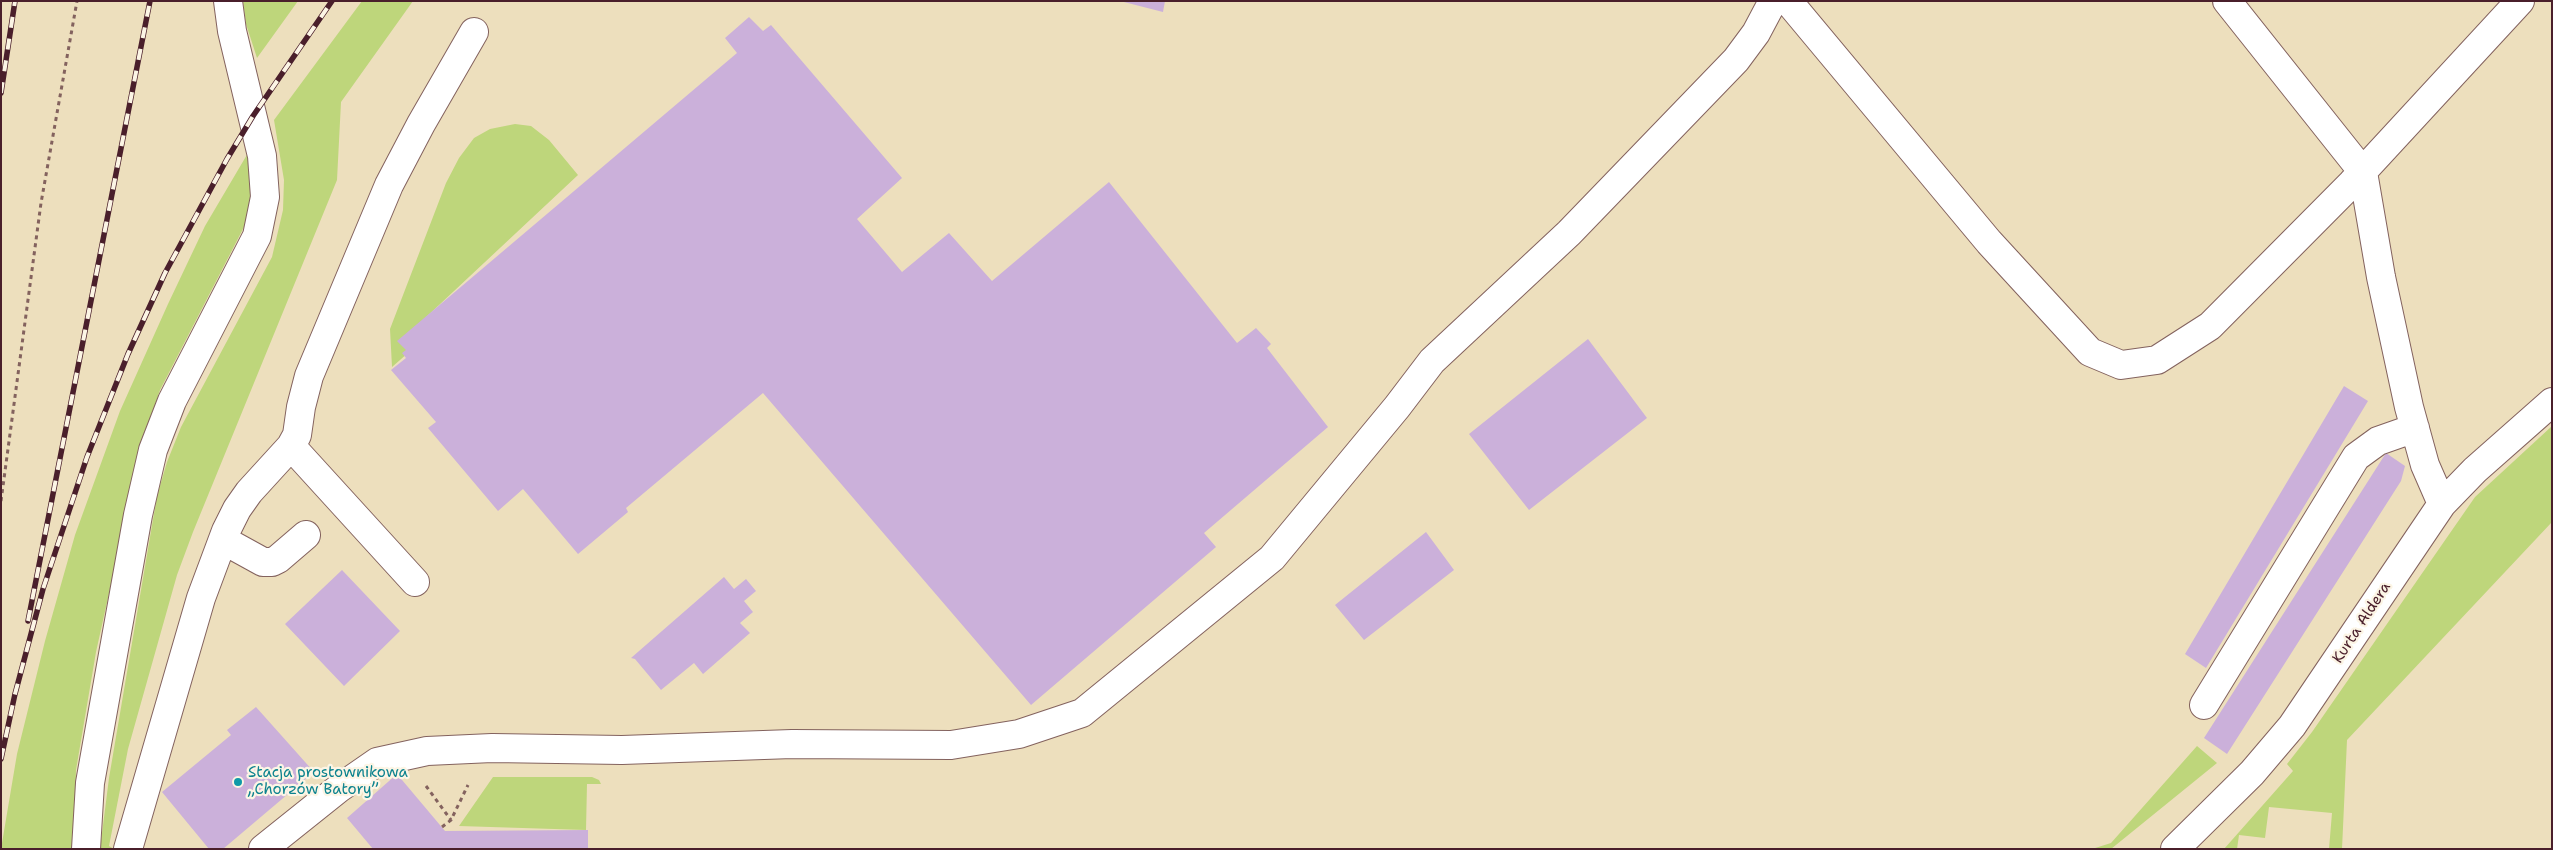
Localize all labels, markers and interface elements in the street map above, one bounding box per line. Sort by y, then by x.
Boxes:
street label: Kurta Aldera [2329,579,2395,667]
place label: Stacja prostownikowa „Chorzów Batory” [248,764,408,799]
marker: Stacja prostownikowa „Chorzów Batory” [232,776,244,788]

